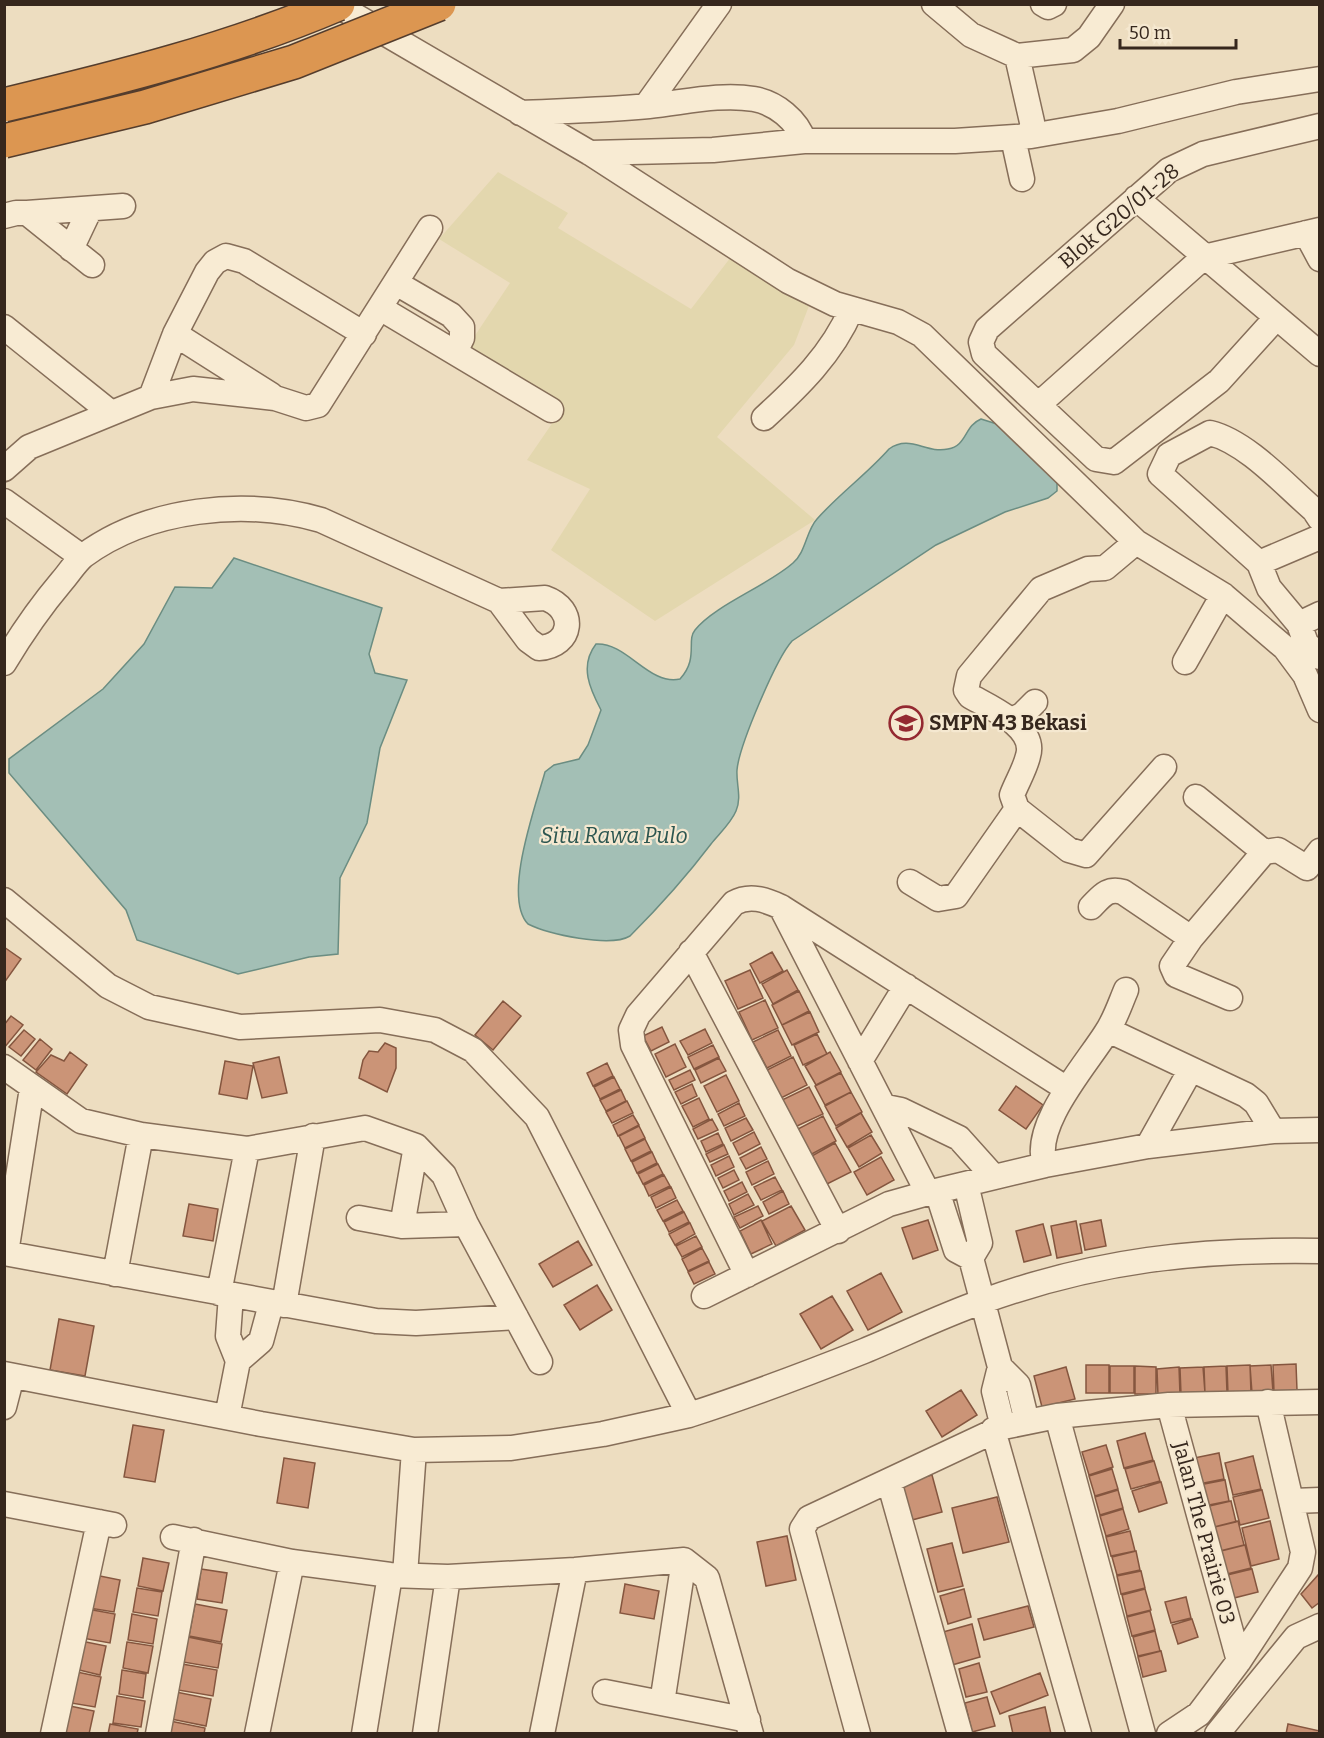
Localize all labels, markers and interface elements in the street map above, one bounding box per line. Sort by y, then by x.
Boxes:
scale bar [1120,12,1236,50]
text: 50 m [1129,22,1171,44]
street label: Blok G20/01-28 [1053,158,1185,274]
school or university icon: SMPN 43 Bekasi [888,705,924,741]
place label: SMPN 43 Bekasi [929,710,1087,736]
water label: Situ Rawa Pulo [540,822,688,849]
street label: Jalan The Prairie 03 [1167,1438,1241,1627]

